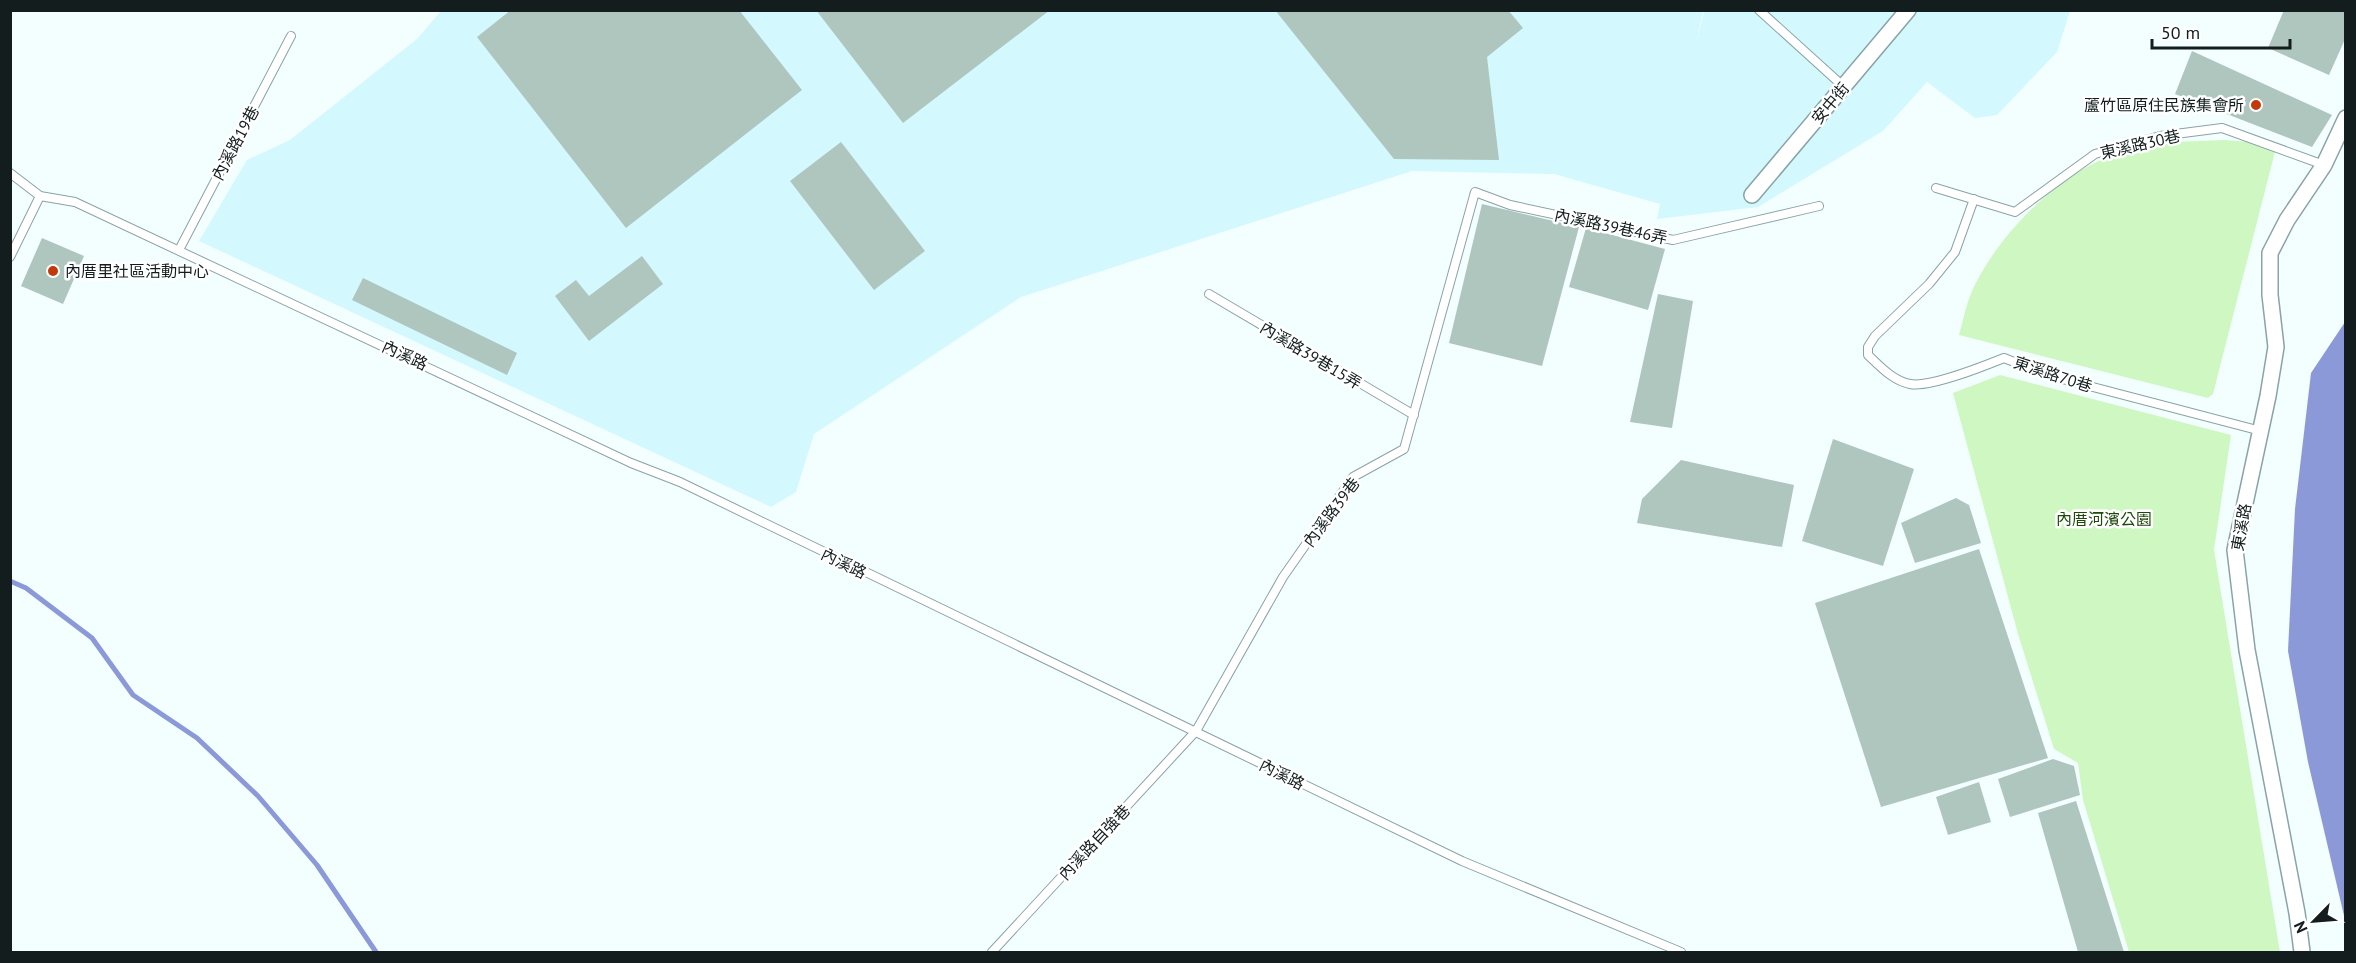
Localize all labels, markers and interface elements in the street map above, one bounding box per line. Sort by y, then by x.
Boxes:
scale bar [2152,12,2290,50]
text: 50 m [2161,21,2200,44]
street label: 安中街 [1807,78,1853,128]
place label: 蘆竹區原住民族集會所 [2084,95,2244,115]
marker: 蘆竹區原住民族集會所 [2249,98,2263,112]
street label: 內溪路19巷 [207,102,263,184]
street label: 東溪路30巷 [2098,125,2182,163]
street label: 內溪路39巷46弄 [1553,204,1669,248]
place label: 內厝里社區活動中心 [65,261,209,281]
marker: 內厝里社區活動中心 [46,264,60,278]
street label: 內溪路39巷15弄 [1257,317,1365,393]
street label: 內溪路 [379,336,431,374]
street label: 東溪路70巷 [2011,352,2095,396]
street label: 內溪路39巷 [1299,473,1363,551]
street label: 東溪路 [2227,502,2255,552]
park label: 內厝河濱公園 [2056,509,2152,529]
street label: 內溪路 [818,543,870,583]
street label: 內溪路 [1256,754,1308,794]
street label: 內溪路自強巷 [1054,800,1134,884]
north arrow [2284,891,2344,951]
text: N [2289,918,2312,936]

